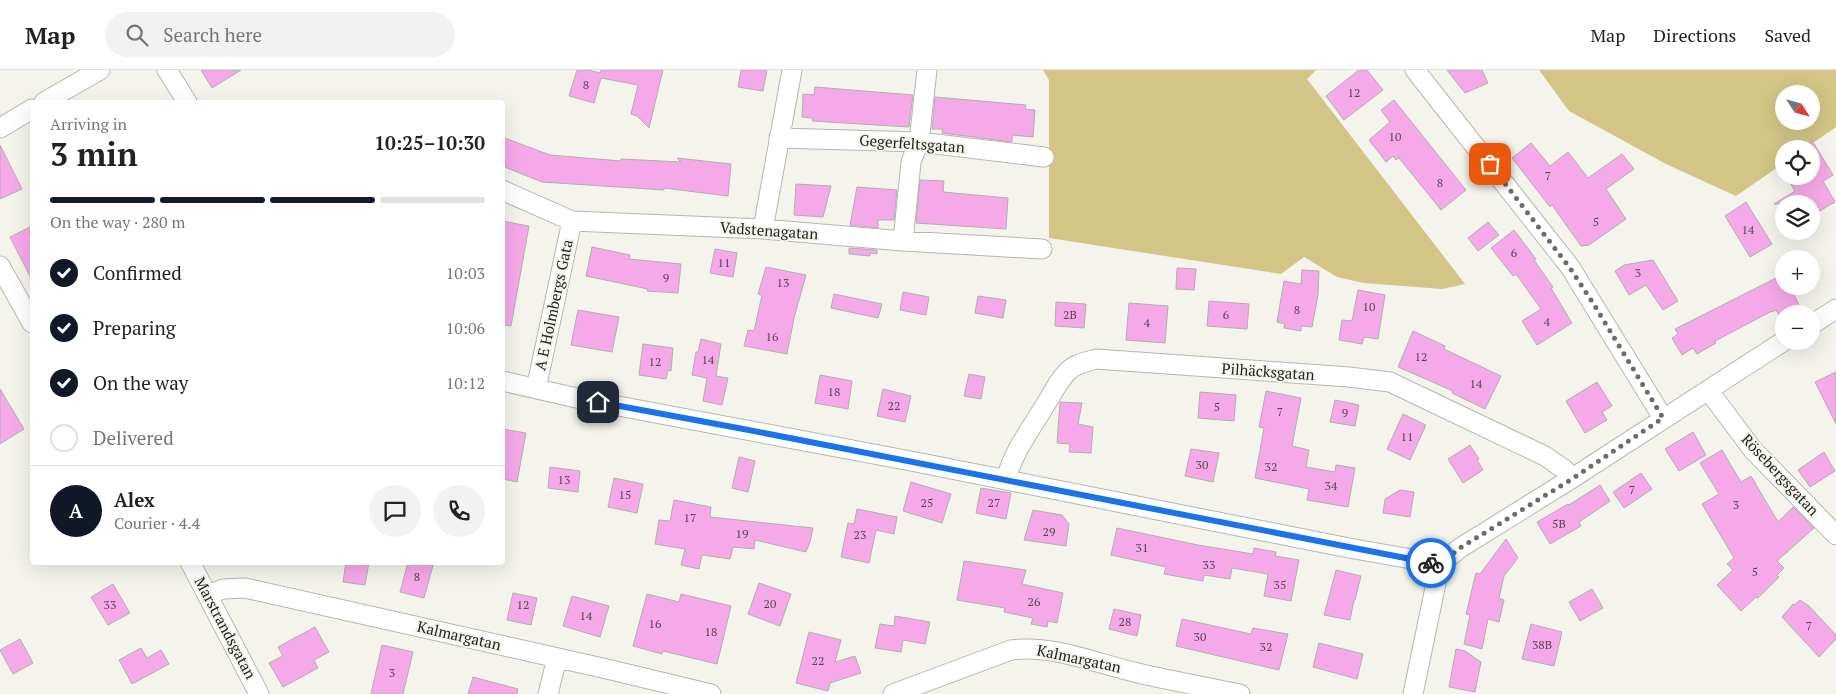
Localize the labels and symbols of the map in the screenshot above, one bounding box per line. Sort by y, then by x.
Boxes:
house number: 8 [583,77,589,92]
house number: 12 [1348,85,1360,100]
north arrow [1775,85,1820,130]
street label: Gegerfeltsgatan [859,129,966,157]
house number: 10 [1389,129,1401,144]
pin [1469,143,1511,185]
house number: 7 [1545,168,1551,183]
house number: 8 [1437,175,1443,190]
house number: 5 [1593,214,1599,229]
street label: Vadstenagatan [719,217,819,243]
house number: 14 [1742,222,1755,237]
street label: A E Holmbergs Gata [529,237,577,372]
house number: 6 [1511,245,1518,260]
house number: 11 [718,255,730,270]
house number: 3 [1635,265,1641,280]
house number: 9 [663,270,669,285]
house number: 13 [777,275,789,290]
house number: 10 [1363,299,1375,314]
house number: 8 [1294,302,1300,317]
house number: 2B [1063,307,1077,322]
house number: 6 [1223,307,1230,322]
house number: 4 [1544,314,1551,329]
house number: 4 [1144,315,1151,330]
house number: 16 [766,329,779,344]
house number: 12 [1415,349,1427,364]
house number: 14 [702,352,715,367]
house number: 12 [649,354,661,369]
street label: Pilhäcksgatan [1221,358,1315,384]
house number: 14 [1470,376,1483,391]
pin [577,381,619,423]
house number: 18 [828,384,840,399]
house number: 22 [888,398,900,413]
house number: 5 [1214,399,1220,414]
house number: 7 [1277,404,1283,419]
house number: 9 [1342,405,1348,420]
house number: 11 [1401,429,1413,444]
street label: Rösebergsgatan [1738,429,1824,520]
house number: 30 [1196,457,1208,472]
house number: 32 [1265,459,1277,474]
house number: 13 [558,472,570,487]
house number: 34 [1325,478,1338,493]
house number: 7 [1629,482,1635,497]
house number: 15 [619,487,631,502]
house number: 25 [921,495,933,510]
house number: 27 [988,495,1000,510]
house number: 3 [1733,497,1739,512]
house number: 17 [684,510,696,525]
house number: 5B [1552,516,1566,531]
house number: 29 [1043,524,1055,539]
house number: 19 [736,526,748,541]
house number: 23 [854,527,866,542]
courier [1406,538,1456,588]
house number: 31 [1136,540,1148,555]
house number: 33 [1203,557,1215,572]
house number: 5 [1752,564,1758,579]
house number: 8 [414,569,420,584]
street label: Marstrandsgatan [191,573,261,682]
house number: 35 [1274,577,1286,592]
house number: 26 [1028,594,1041,609]
house number: 20 [764,596,776,611]
house number: 33 [104,597,116,612]
house number: 12 [517,597,529,612]
house number: 14 [580,608,593,623]
house number: 28 [1119,614,1131,629]
street label: Kalmargatan [415,616,503,654]
house number: 16 [649,616,662,631]
house number: 7 [1806,618,1812,633]
house number: 18 [705,624,717,639]
house number: 30 [1194,629,1206,644]
house number: 38B [1532,637,1552,652]
street label: Kalmargatan [1035,639,1123,677]
house number: 32 [1260,639,1272,654]
house number: 22 [812,653,824,668]
house number: 3 [389,665,395,680]

